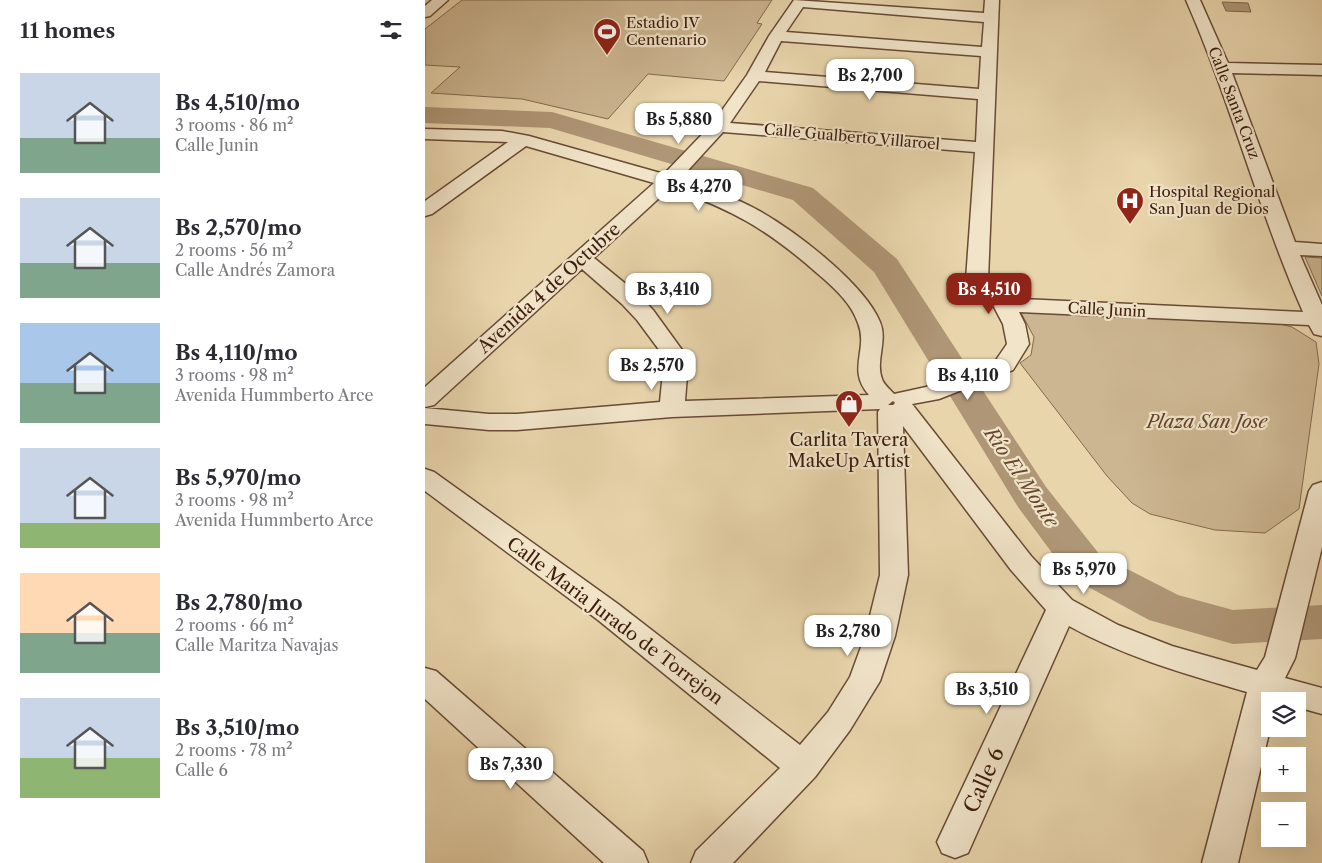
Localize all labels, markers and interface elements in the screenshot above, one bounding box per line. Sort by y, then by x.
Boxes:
place label: Estadio IV Centenario [626,13,706,49]
icon: filters [377,16,405,44]
sports icon: Estadio IV Centenario [592,17,622,56]
text: 11 homes [20,18,115,43]
street label: Calle Santa Cruz [1204,44,1265,162]
pin: Bs 2,700 [818,58,922,101]
text: Bs 2,700 [837,65,903,85]
text: Bs 4,510/mo [175,90,300,115]
icon: home [60,93,120,153]
pin: Bs 5,880 [627,102,731,145]
text: Bs 5,880 [646,109,712,129]
text: 3 rooms · 86 m² [175,115,294,135]
street label: Calle Gualberto Villaroel [763,119,941,154]
text: Calle Junin [175,135,259,155]
pin: Bs 4,270 [647,170,751,212]
text: Bs 4,270 [666,176,732,196]
place label: Hospital Regional San Juan de Dios [1149,182,1276,218]
hospital icon: Hospital Regional San Juan de Dios [1115,186,1145,225]
text: Bs 2,570/mo [175,215,302,240]
icon: home [60,218,120,278]
street label: Avenida 4 de Octubre [472,218,625,359]
text: 2 rooms · 56 m² [175,240,293,260]
text: Calle Andrés Zamora [175,260,335,280]
pin: Bs 3,410 [616,272,720,315]
pin: Bs 4,510 [937,272,1041,315]
text: Bs 3,410 [636,279,700,299]
text: Bs 4,510 [957,279,1021,299]
street label: Calle Junin [1067,298,1147,321]
text: Bs 4,110/mo [175,340,298,365]
icon: home [60,343,120,403]
pin: Bs 2,570 [600,348,704,391]
text: Bs 2,570 [620,355,684,375]
pin: Bs 4,110 [916,358,1020,401]
text: 3 rooms · 98 m² [175,365,294,385]
text: Bs 4,110 [937,365,999,385]
text: Avenida Hummberto Arce [175,385,373,405]
shop icon: Carlita Tavera MakeUp Artist [834,389,864,428]
park label: Plaza San Jose [1145,411,1268,433]
water label: Río El Monte [979,421,1064,532]
place label: Carlita Tavera MakeUp Artist [788,429,911,472]
text: Bs 5,970/mo [175,465,301,490]
icon: home [60,468,120,528]
text: 3 rooms · 98 m² [175,490,294,510]
text: Avenida Hummberto Arce [175,510,373,530]
street label: Calle Maria Jurado de Torrejon [502,532,728,710]
pin: Bs 5,970 [1032,552,1136,595]
text: Bs 5,970 [1052,559,1116,579]
text: Bs 2,780/mo [175,590,303,615]
icon: home [60,593,120,653]
pin: Bs 2,780 [796,614,900,657]
text: 2 rooms · 66 m² [175,615,294,635]
text: Bs 2,780 [815,621,881,641]
text: Calle Maritza Navajas [175,635,338,655]
pin: Bs 3,510 [935,672,1039,715]
text: Bs 3,510 [956,679,1018,699]
map controls [1261,692,1306,847]
button: layers [1261,692,1306,737]
text: Bs 3,510/mo [175,715,299,740]
icon: home [60,718,120,778]
text: 2 rooms · 78 m² [175,740,293,760]
street label: Calle 6 [958,743,1009,817]
button: + [1261,747,1306,792]
pin: Bs 7,330 [459,748,563,790]
text: Bs 7,330 [479,754,543,774]
text: Calle 6 [175,760,228,780]
button: − [1261,802,1306,847]

